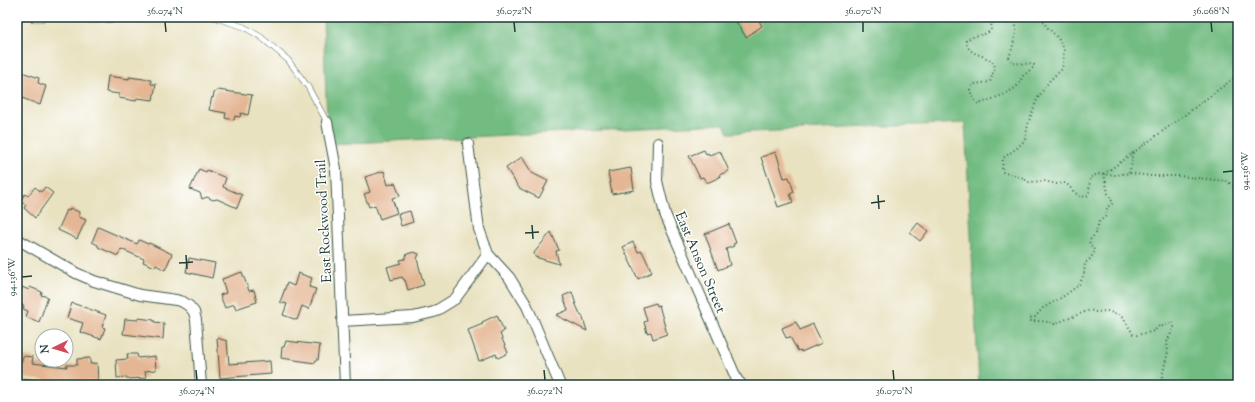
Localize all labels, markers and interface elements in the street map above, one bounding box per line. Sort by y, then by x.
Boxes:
text: 36.074°N [147,4,183,19]
text: 36.072°N [496,4,532,19]
text: 36.070°N [845,4,881,19]
text: 36.068°N [1193,4,1229,19]
text: 94.136°W [1238,152,1253,190]
street label: East Rockwood Trail [312,159,338,283]
street label: East Anson Street [669,209,730,317]
text: 94.136°W [5,258,20,296]
north arrow [34,328,74,368]
text: N [37,343,53,355]
text: 36.074°N [179,384,215,399]
text: 36.072°N [527,384,563,399]
text: 36.070°N [876,384,912,399]

